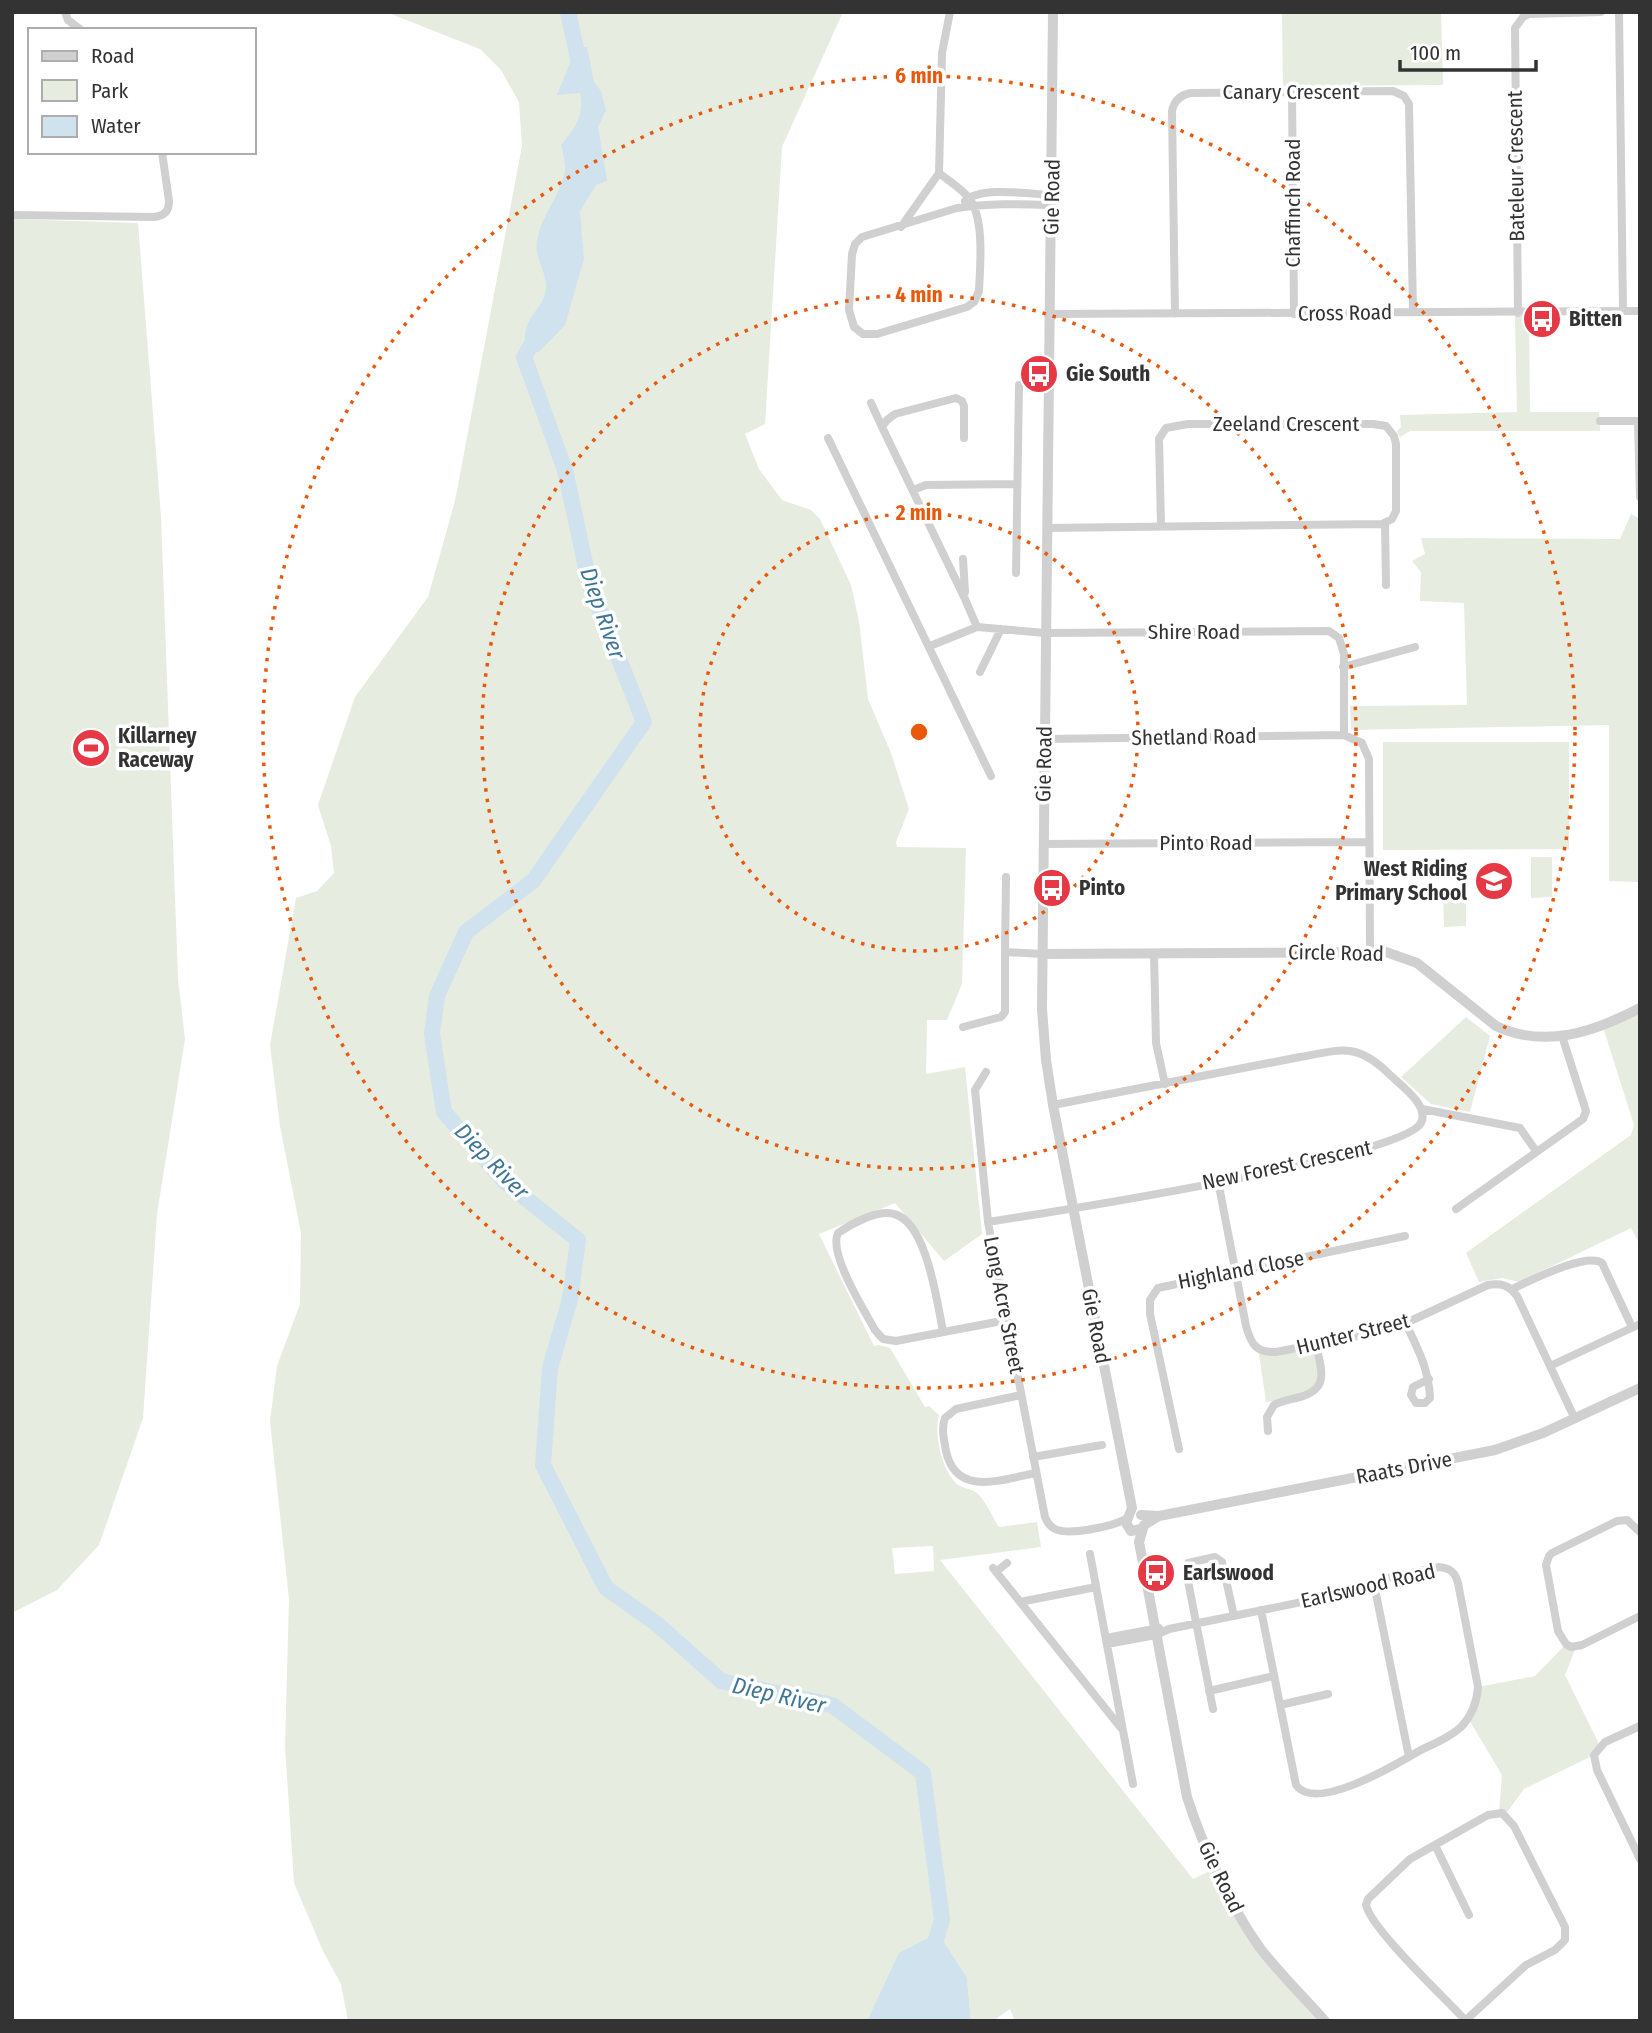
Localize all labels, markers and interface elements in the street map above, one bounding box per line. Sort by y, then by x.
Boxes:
legend [28,28,256,154]
scale bar [1400,28,1536,72]
text: 100 m [1410,40,1461,66]
text: Road [91,43,135,69]
text: 6 min [895,63,943,89]
text: Park [91,78,129,104]
street label: Canary Crescent [1222,79,1360,105]
street label: Bateleur Crescent [1502,90,1530,242]
text: Water [91,113,141,139]
street label: Chaffinch Road [1280,139,1306,267]
street label: Gie Road [1038,159,1066,235]
text: 4 min [895,282,943,308]
bus stop icon: Bitten [1521,298,1563,340]
street label: Cross Road [1298,299,1392,327]
place label: Bitten [1569,306,1622,332]
bus stop icon: Gie South [1018,353,1060,395]
place label: Gie South [1066,361,1150,387]
street label: Zeeland Crescent [1213,411,1359,437]
text: 2 min [895,500,942,526]
water label: Diep River [574,564,632,663]
street label: Shire Road [1148,619,1240,645]
centre of rings [907,720,931,744]
place label: Killarney Raceway [118,723,198,773]
street label: Shetland Road [1131,723,1257,751]
street label: Gie Road [1030,726,1058,802]
sports icon: Killarney Raceway [70,727,112,769]
street label: Pinto Road [1159,830,1253,856]
place label: West Riding Primary School [1335,856,1468,906]
school or university icon: West Riding Primary School [1473,860,1515,902]
bus stop icon: Pinto [1031,867,1073,909]
place label: Pinto [1079,875,1125,901]
street label: Circle Road [1288,939,1384,967]
water label: Diep River [449,1117,536,1206]
street label: New Forest Crescent [1200,1134,1374,1196]
street label: Long Acre Street [978,1234,1030,1376]
street label: Highland Close [1176,1245,1306,1295]
street label: Gie Road [1076,1286,1116,1366]
street label: Hunter Street [1294,1307,1412,1361]
street label: Raats Drive [1354,1446,1454,1490]
bus stop icon: Earlswood [1135,1552,1177,1594]
street label: Earlswood Road [1298,1558,1438,1614]
place label: Earlswood [1183,1560,1274,1586]
water label: Diep River [730,1671,829,1720]
street label: Gie Road [1193,1837,1249,1917]

